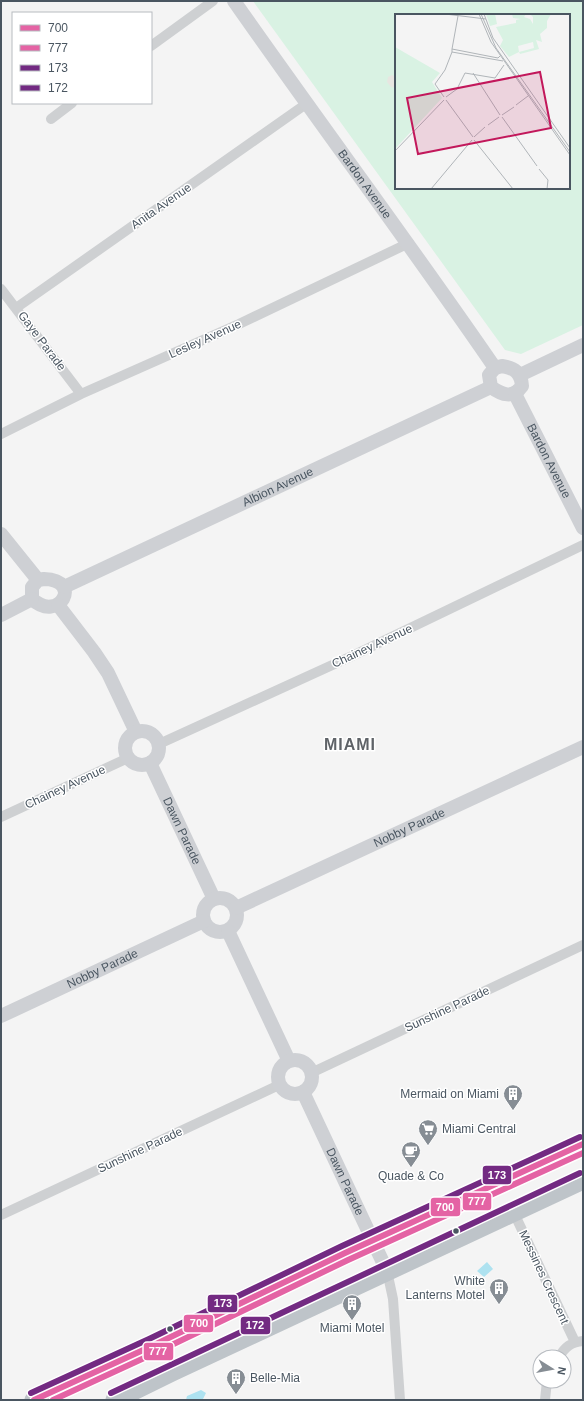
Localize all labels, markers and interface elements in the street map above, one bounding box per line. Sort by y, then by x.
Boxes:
legend [12,12,152,104]
inset map [395,14,570,189]
text: 700 [48,21,68,35]
text: 777 [48,41,68,55]
text: 173 [48,61,68,75]
text: 172 [48,81,68,95]
street label: Bardon Avenue [335,147,395,222]
street label: Anita Avenue [128,180,194,232]
street label: Gaye Parade [15,309,69,374]
street label: Lesley Avenue [167,317,244,361]
street label: Bardon Avenue [524,421,574,501]
street label: Albion Avenue [240,464,316,509]
street label: Chainey Avenue [330,621,415,671]
district label: MIAMI [324,736,376,753]
street label: Chainey Avenue [23,762,108,812]
street label: Dawn Parade [160,795,204,867]
street label: Nobby Parade [371,805,447,850]
street label: Nobby Parade [65,946,140,991]
street label: Sunshine Parade [402,983,492,1035]
building icon: Mermaid on Miami [502,1083,524,1111]
place label: Mermaid on Miami [400,1087,499,1101]
supermarket icon: Miami Central [417,1118,439,1146]
place label: Miami Central [442,1122,516,1136]
street label: Sunshine Parade [95,1124,185,1176]
cafe icon: Quade & Co [400,1140,422,1168]
street label: Dawn Parade [323,1146,367,1218]
line badge: 173 [482,1165,512,1185]
place label: Quade & Co [378,1169,444,1183]
text: 173 [488,1169,506,1181]
line badge: 777 [462,1192,492,1211]
text: 777 [468,1195,486,1207]
line badge: 700 [430,1197,461,1217]
text: 700 [436,1201,454,1213]
unlabelled marker [451,1226,461,1236]
street label: Messines Crescent [516,1228,572,1327]
place label: White Lanterns Motel [406,1274,485,1302]
building icon: White Lanterns Motel [488,1277,510,1305]
building icon: Miami Motel [341,1293,363,1321]
line badge: 173 [207,1294,238,1313]
text: 173 [214,1297,232,1309]
line badge: 700 [183,1314,214,1333]
line badge: 172 [240,1316,271,1335]
text: 700 [190,1317,208,1329]
text: 172 [246,1319,264,1331]
place label: Miami Motel [320,1321,384,1335]
unlabelled marker [165,1324,175,1334]
line badge: 777 [143,1342,174,1361]
text: 777 [149,1345,167,1357]
north arrow [532,1349,572,1389]
text: N [555,1366,568,1376]
building icon: Belle-Mia [225,1367,247,1395]
place label: Belle-Mia [250,1371,300,1385]

